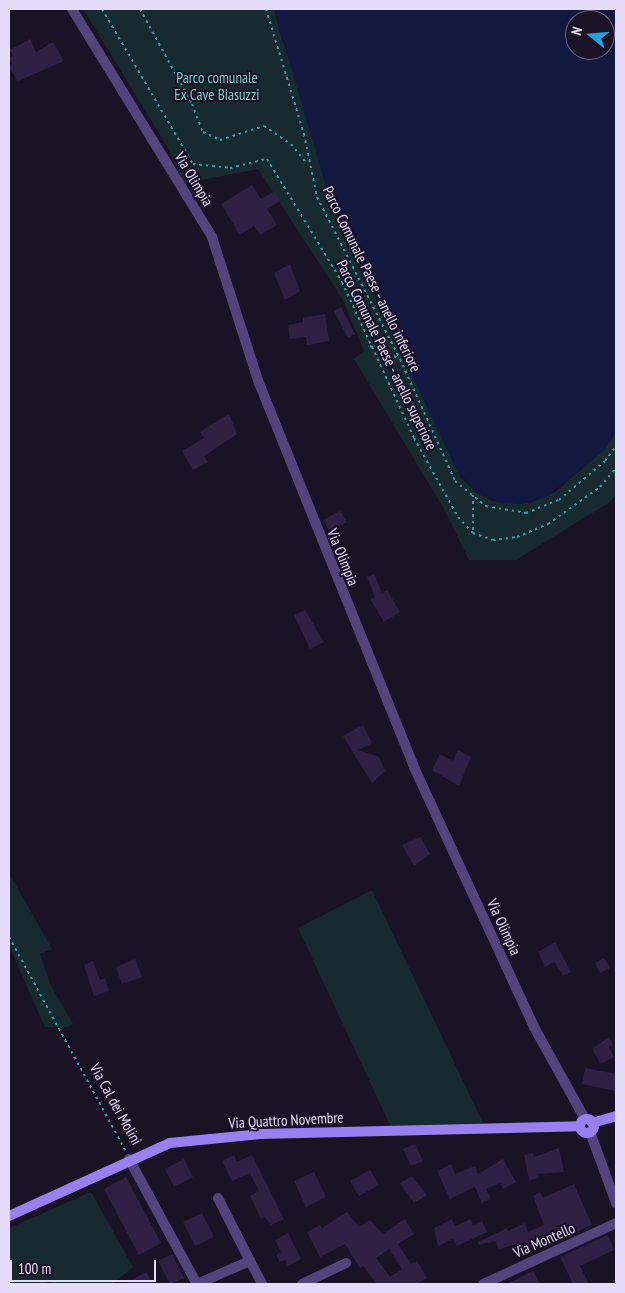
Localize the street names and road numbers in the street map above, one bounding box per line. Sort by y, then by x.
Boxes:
street label: Via Olimpia [171,149,217,209]
street label: Parco Comunale Paese - anello inferiore [319,183,425,375]
street label: Parco Comunale Paese - anello superiore [333,257,441,453]
street label: Via Olimpia [323,526,363,588]
street label: Via Olimpia [483,896,525,958]
street label: Via Cal dei Molini [86,1060,146,1148]
street label: Via Quattro Novembre [228,1108,344,1132]
street label: Via Montello [510,1218,578,1262]

